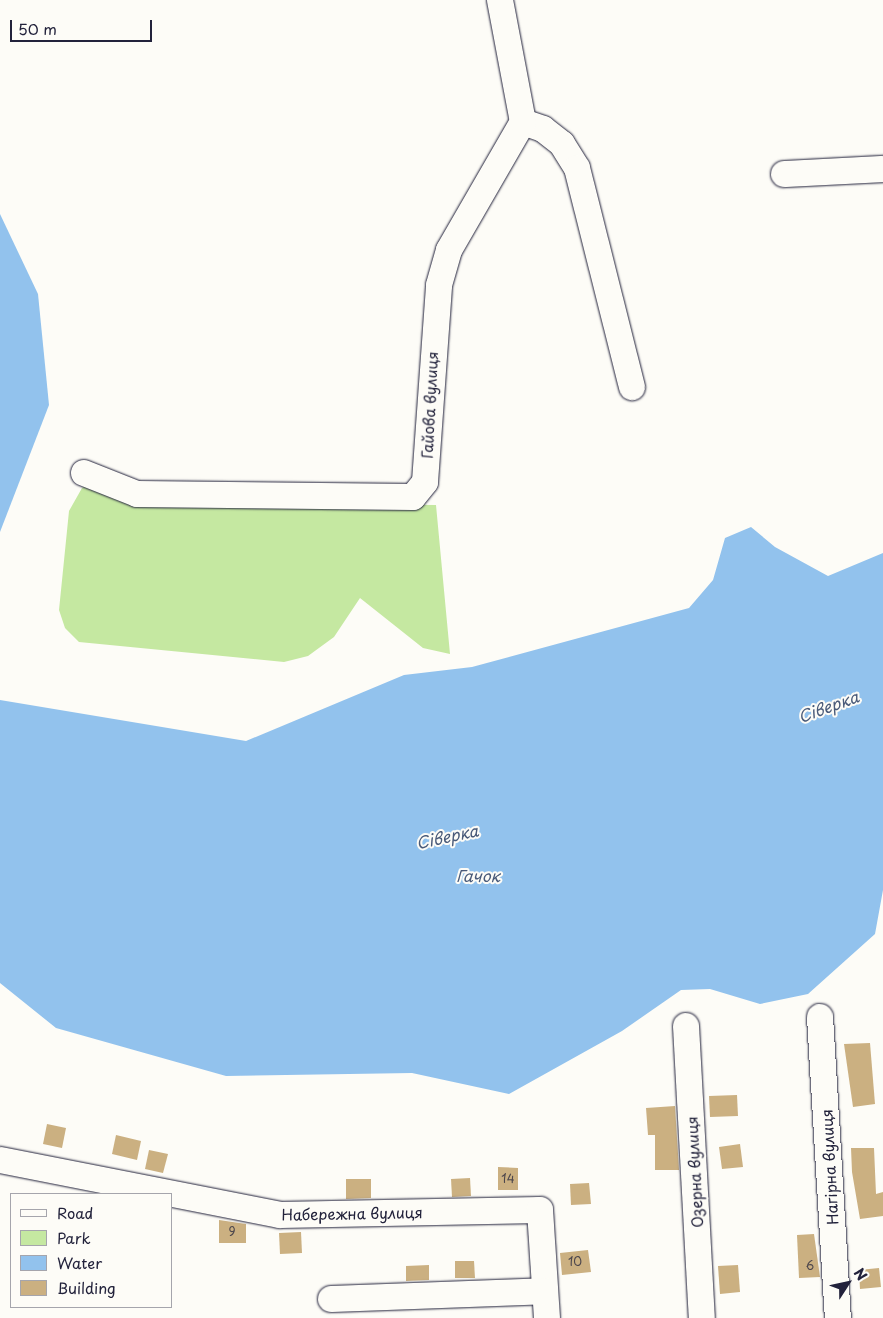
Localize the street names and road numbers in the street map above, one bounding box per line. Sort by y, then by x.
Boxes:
street label: Гайова вулиця [417,351,441,459]
street label: Нагірна вулиця [817,1108,841,1226]
street label: Озерна вулиця [682,1115,706,1229]
street label: Набережна вулиця [280,1203,424,1223]

